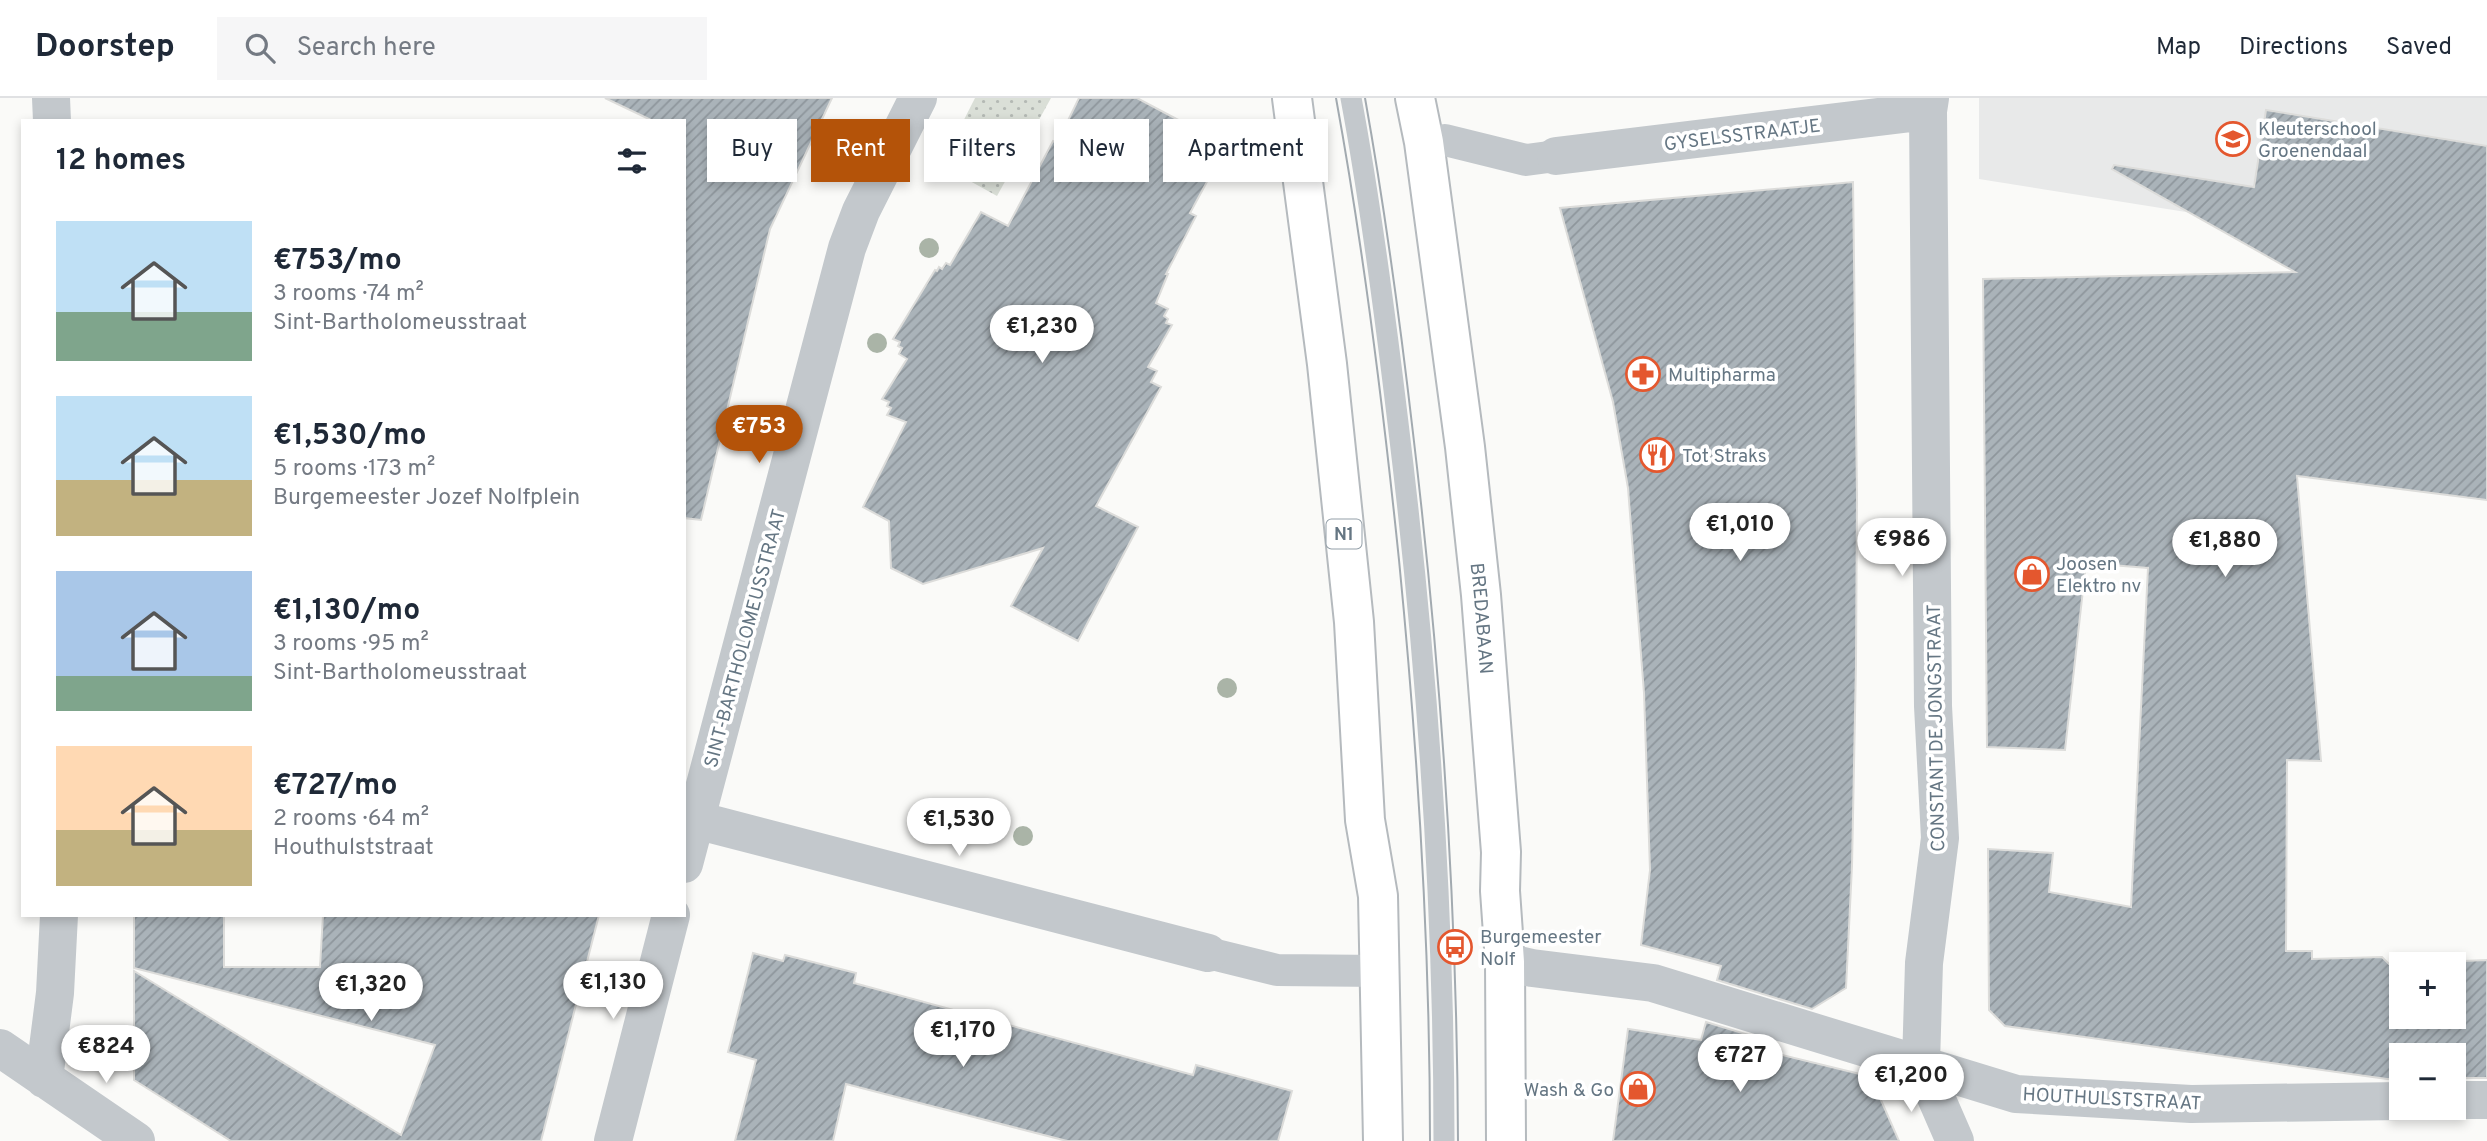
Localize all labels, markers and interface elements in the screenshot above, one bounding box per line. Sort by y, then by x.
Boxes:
search box [217,17,707,80]
text: Doorstep [35,27,175,69]
icon: search [241,29,279,67]
text: Search here [297,32,436,65]
text: Map [2156,33,2201,63]
text: Directions [2239,33,2348,63]
text: Saved [2386,33,2452,63]
street label: GYSELSSTRAATJE [1663,114,1822,157]
place label: Kleuterschool Groenendaal [2258,118,2377,164]
chip: Buy [707,119,797,182]
chip: Rent [811,119,910,182]
chip: Filters [924,119,1040,182]
chip: New [1054,119,1149,182]
chip: Apartment [1163,119,1328,182]
school or university icon: Kleuterschool Groenendaal [2214,120,2252,158]
icon: filters [613,142,651,180]
text: 12 homes [56,143,186,180]
text: €753/mo [273,243,402,280]
icon: home [112,249,196,333]
text: 3 rooms · 74 m² [273,280,424,309]
pin: €1,230 [985,306,1099,365]
text: Sint-Bartholomeusstraat [273,309,527,338]
text: €1,230 [1006,313,1078,342]
pharmacy icon: Multipharma [1624,355,1662,393]
place label: Multipharma [1668,364,1776,388]
pin: €753 [718,406,800,465]
text: €753 [732,413,786,442]
text: €1,530/mo [273,418,427,455]
icon: home [112,424,196,508]
restaurant icon: Tot Straks [1638,436,1676,474]
place label: Tot Straks [1682,445,1767,469]
text: 5 rooms · 173 m² [273,455,435,484]
text: Burgemeester Jozef Nolfplein [273,484,580,513]
pin: €1,010 [1683,504,1797,563]
street label: SINT-BARTHOLOMEUSSTRAAT [700,507,792,770]
text: €1,010 [1705,511,1775,540]
pin: €986 [1861,518,1943,578]
pin: €1,880 [2168,519,2282,579]
road number: N1 [1326,520,1362,548]
text: €986 [1873,526,1931,555]
text: €1,880 [2188,527,2262,556]
place label: Joosen Elektro nv [2056,553,2142,599]
shop icon: Joosen Elektro nv [2013,555,2051,593]
street label: BREDABAAN [1464,562,1497,675]
text: €1,130/mo [273,593,420,630]
icon: home [112,599,196,683]
street label: CONSTANT DE JONGSTRAAT [1923,604,1951,852]
text: 3 rooms · 95 m² [273,630,429,659]
text: Sint-Bartholomeusstraat [273,659,527,688]
text: €727/mo [273,768,397,805]
icon: home [112,774,196,858]
pin: €1,530 [902,798,1016,858]
text: 2 rooms · 64 m² [273,805,429,834]
text: €1,530 [923,806,995,835]
text: Houthulststraat [273,834,434,863]
place label: Burgemeester Nolf [1480,926,1602,972]
bus stop icon: Burgemeester Nolf [1436,928,1474,966]
map controls [2389,952,2466,1120]
button: + [2389,952,2466,1029]
pin: €1,130 [556,962,670,1021]
pin: €1,320 [314,964,428,1023]
text: €1,130 [579,969,647,998]
text: €1,320 [335,971,407,1000]
pin: €1,170 [906,1010,1020,1069]
text: €1,170 [930,1017,996,1046]
pin: €824 [65,1026,147,1085]
text: €824 [77,1033,135,1062]
pin: €727 [1699,1034,1781,1094]
text: €727 [1714,1042,1766,1071]
button: − [2389,1043,2466,1120]
pin: €1,200 [1854,1054,1968,1114]
text: €1,200 [1874,1062,1948,1091]
shop icon: Wash & Go [1619,1070,1657,1108]
place label: Wash & Go [1523,1079,1614,1103]
street label: HOUTHULSTSTRAAT [2022,1083,2202,1117]

